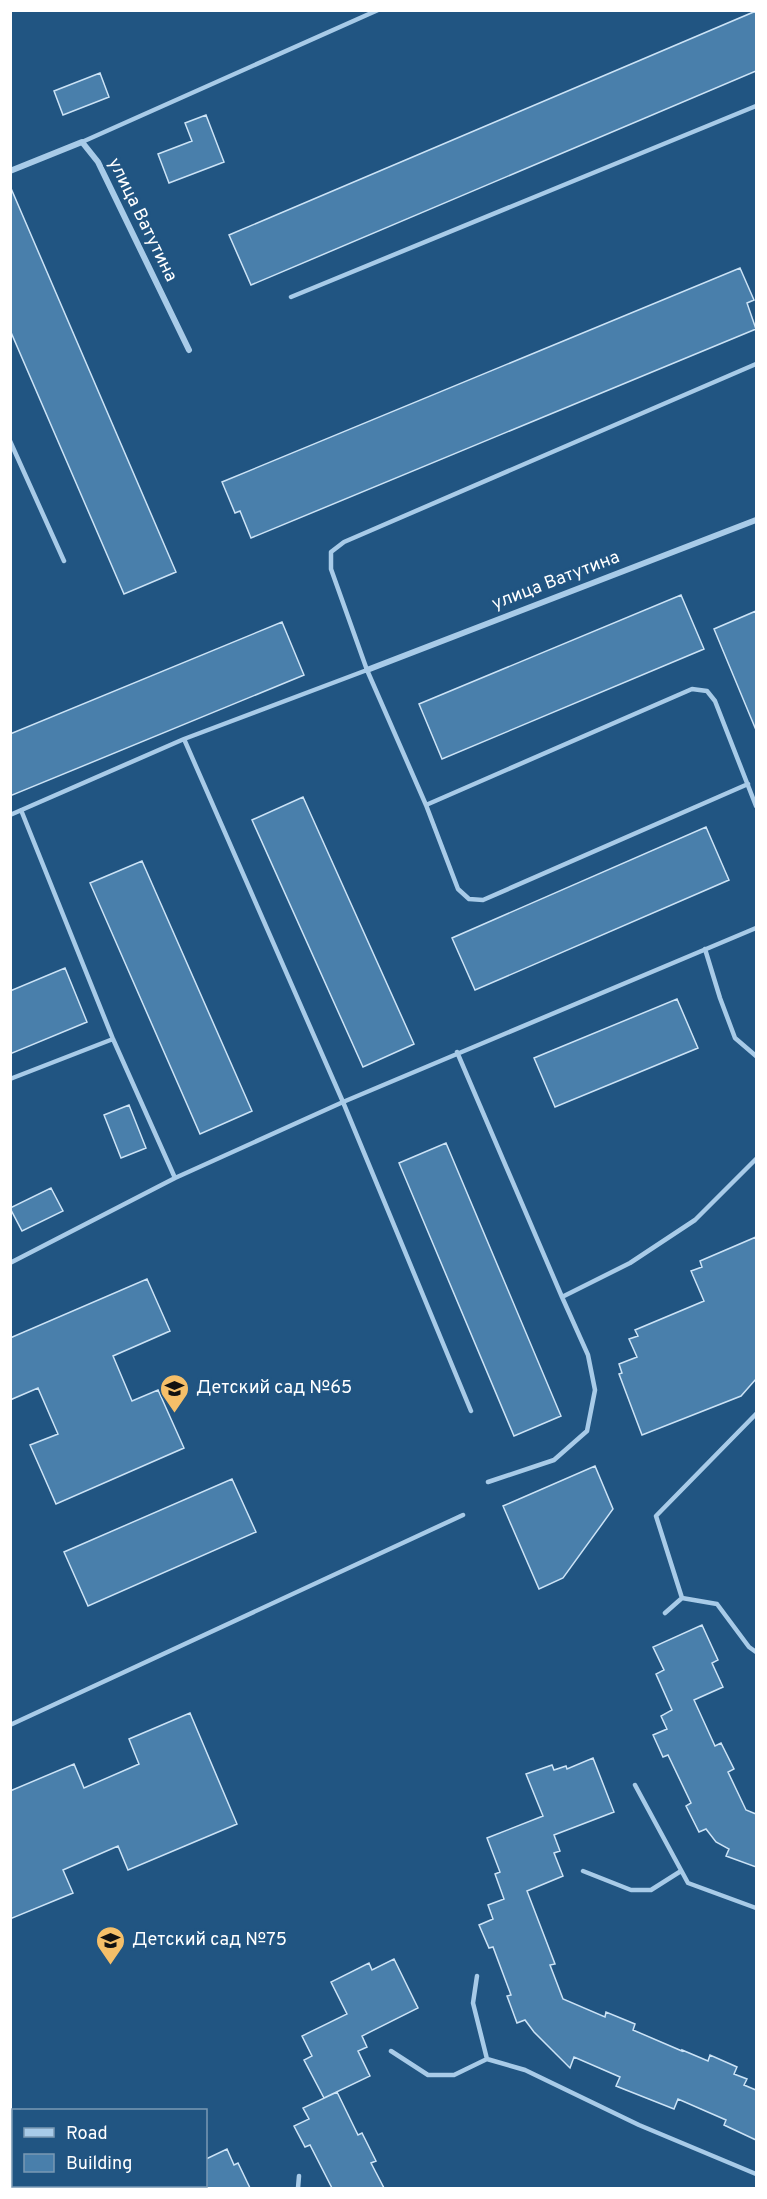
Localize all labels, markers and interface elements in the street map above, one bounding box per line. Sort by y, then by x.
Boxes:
street label: улица Ватутина [102,154,182,286]
street label: улица Ватутина [489,546,623,616]
school or university icon: Детский сад №65 [159,1372,191,1414]
place label: Детский сад №65 [196,1377,352,1400]
school or university icon: Детский сад №75 [95,1924,127,1966]
place label: Детский сад №75 [132,1929,287,1952]
legend [12,2109,207,2187]
text: Road [66,2123,108,2146]
text: Building [66,2153,132,2176]

